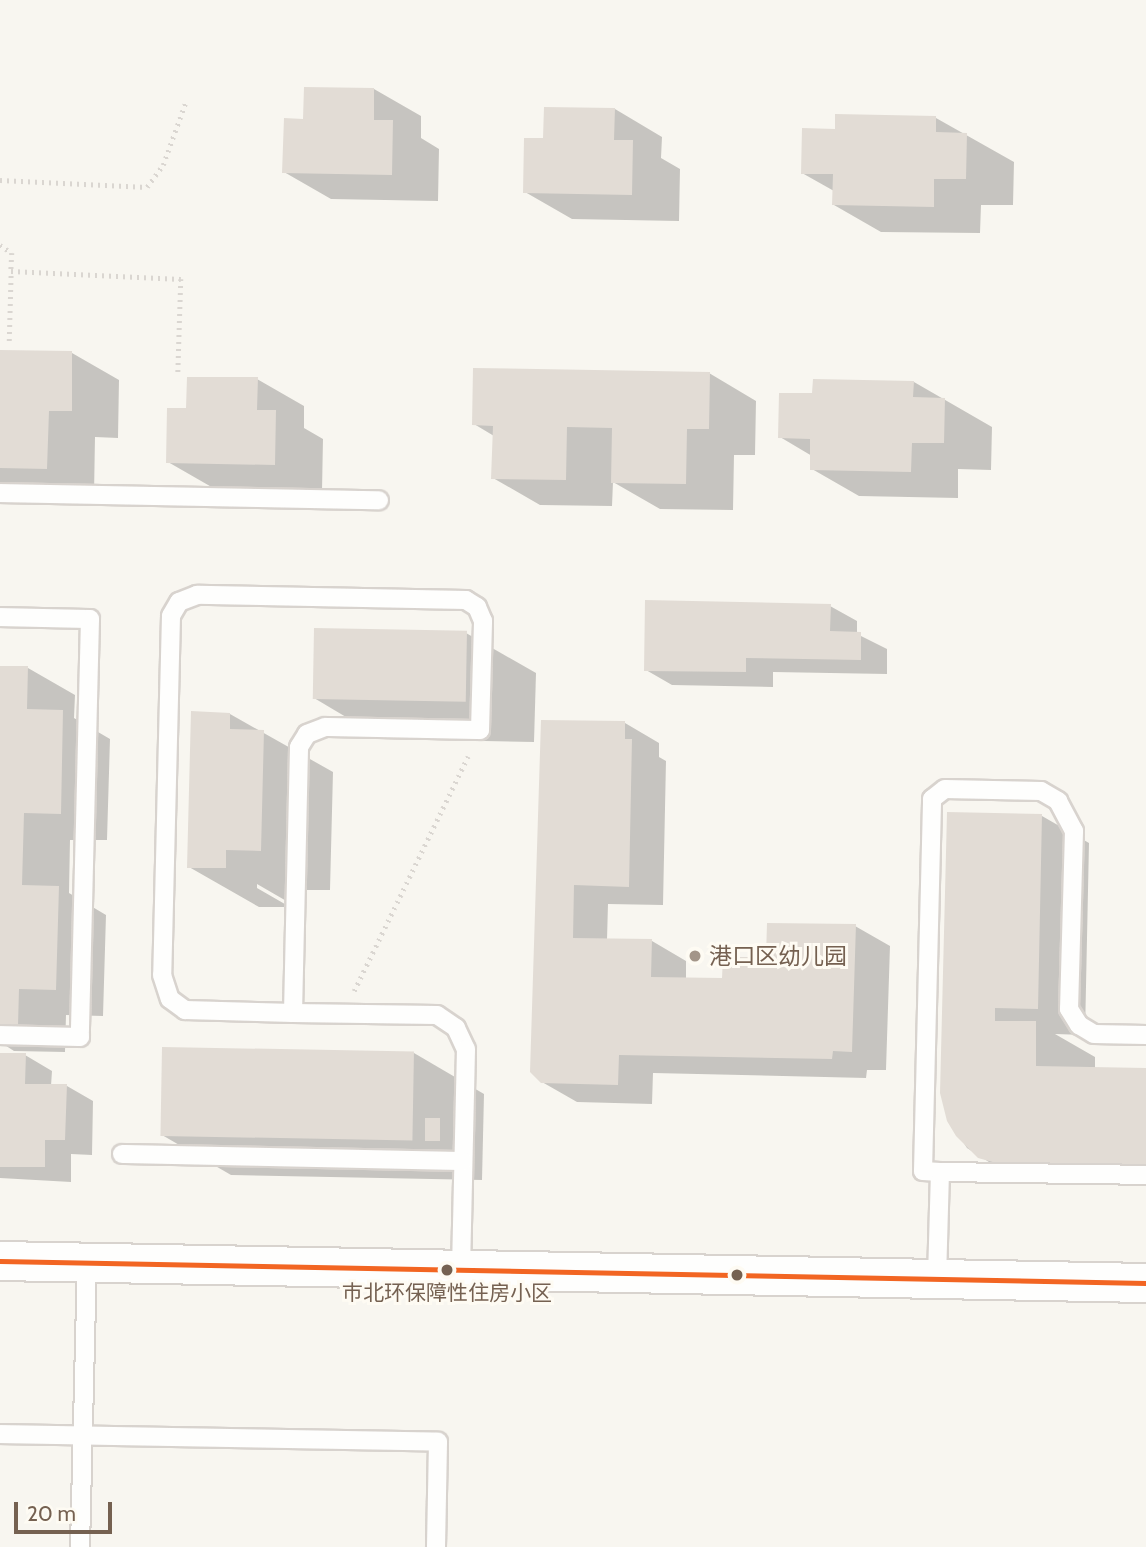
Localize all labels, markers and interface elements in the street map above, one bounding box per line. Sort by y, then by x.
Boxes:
place label: 港口区幼儿园 [709,942,847,970]
marker: 港口区幼儿园 [687,948,703,964]
marker: 巿北环保障性住房小区 [440,1263,454,1277]
unlabelled marker [730,1268,744,1282]
place label: 巿北环保障性住房小区 [342,1280,552,1306]
scale bar [18,1488,116,1532]
text: 20 m [27,1501,76,1526]

